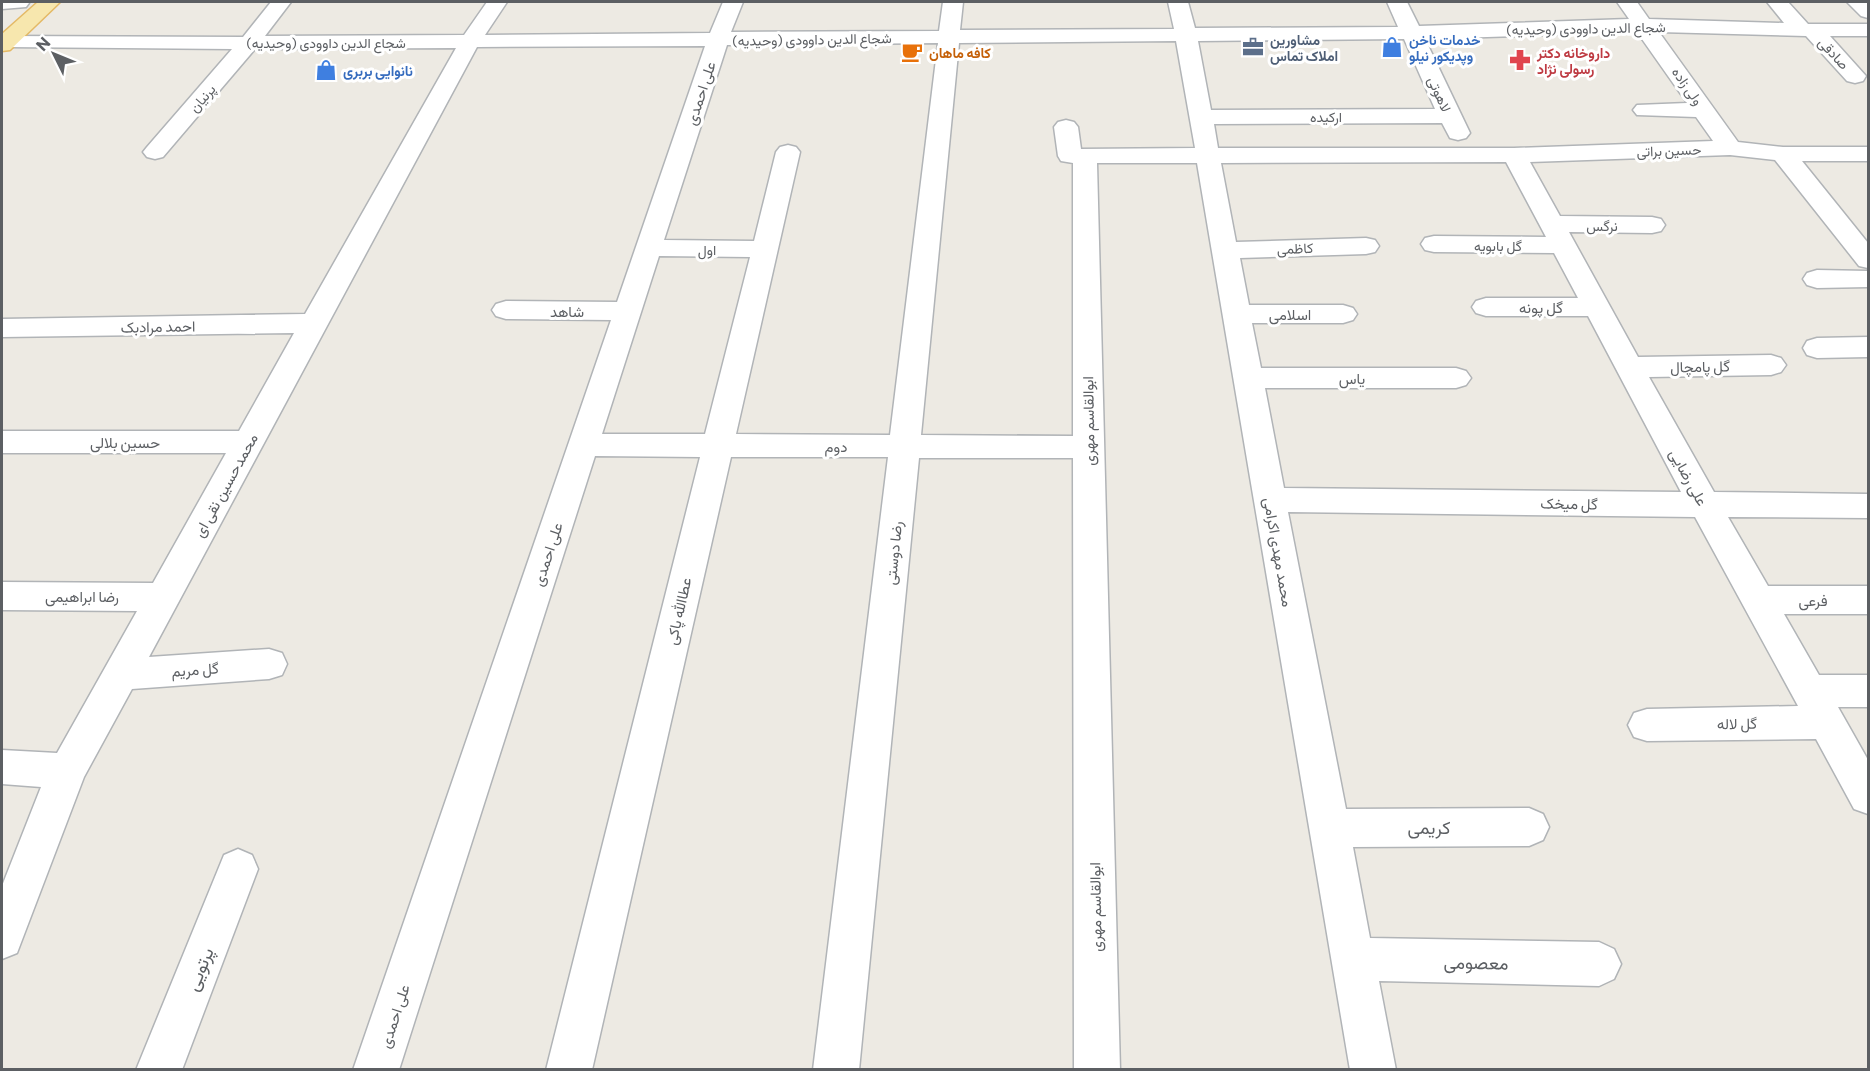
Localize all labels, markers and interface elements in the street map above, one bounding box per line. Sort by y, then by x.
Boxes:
street label: شجاع الدین داوودی (وحیدیه) [1506,18,1666,41]
north arrow [24,24,84,84]
street label: شجاع الدین داوودی (وحیدیه) [732,29,892,52]
place label: مشاورین املاک تماس [1270,31,1338,65]
place label: خدمات ناخن وپديكور نيلو [1409,31,1481,66]
text: N [32,33,54,54]
street label: صادقی [1814,33,1853,73]
street label: شجاع الدین داوودی (وحیدیه) [246,34,406,54]
office icon: مشاورین املاک تماس [1241,35,1265,59]
shop icon: خدمات ناخن وپديكور نيلو [1380,35,1404,59]
cafe icon: کافه ماهان [900,40,924,64]
place label: کافه ماهان [929,44,991,61]
place label: داروخانه دکتر رسولی نژاد [1536,44,1610,78]
pharmacy icon: داروخانه دکتر رسولی نژاد [1508,48,1532,72]
shop icon: نانوایی بربری [314,58,338,82]
street label: علی احمدی [681,59,721,128]
place label: نانوایی بربری [343,62,413,80]
street label: ولی زاده [1668,64,1707,109]
street label: لاهوتی [1424,74,1455,115]
street label: پرنیان [185,80,220,117]
street label: ارکیده [1310,108,1342,126]
street label: حسین براتی [1636,140,1702,161]
street label: نرگس [1586,217,1618,235]
street label: گل بابویه [1474,237,1522,255]
street label: کاظمی [1277,239,1313,258]
street label: اول [698,241,716,260]
street label: گل پونه [1519,298,1563,318]
street label: شاهد [550,302,584,320]
street label: اسلامی [1269,305,1311,325]
street label: احمد مرادبک [120,316,196,337]
street label: گل پامچال [1670,356,1730,378]
street label: یاس [1339,369,1365,389]
street label: ابوالقاسم مهری [1078,376,1100,466]
street label: محمدحسین نقی ای [189,430,263,541]
street label: حسین بلالی [90,433,160,453]
street label: دوم [825,437,847,457]
street label: علی رضایی [1664,445,1712,510]
street label: گل میخک [1540,494,1598,514]
street label: محمد مهدی اکرامی [1259,496,1297,609]
street label: علی احمدی [528,520,568,589]
street label: رضا دوستی [881,520,907,586]
street label: عطاالله پاکی [662,575,696,647]
street label: رضا ابراهیمی [45,587,119,607]
street label: فرعی [1798,591,1828,611]
street label: گل مریم [171,658,220,682]
street label: گل لاله [1717,714,1758,733]
street label: کریمی [1408,816,1450,839]
street label: ابوالقاسم مهری [1085,862,1107,952]
street label: پرتویی [180,944,220,995]
street label: معصومی [1443,950,1509,975]
street label: علی احمدی [375,982,415,1051]

